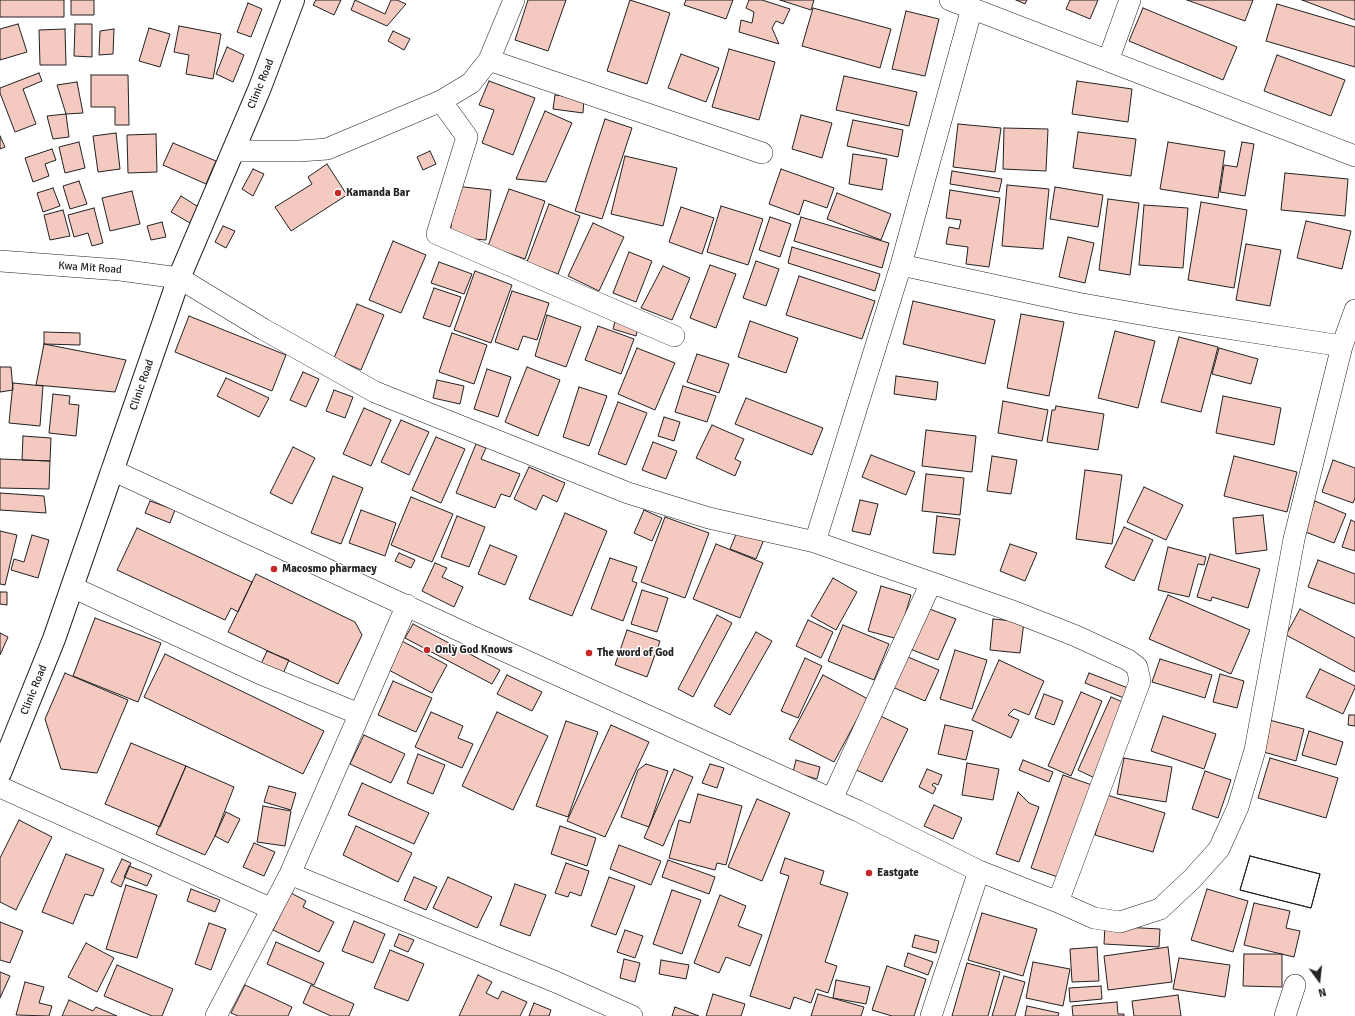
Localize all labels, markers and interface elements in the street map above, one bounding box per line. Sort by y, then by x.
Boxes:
street label: Clinic Road [245,57,277,111]
place label: Kamanda Bar [346,186,410,200]
marker: Kamanda Bar [333,188,343,198]
street label: Kwa Mit Road [58,259,122,277]
street label: Clinic Road [127,358,157,412]
place label: Macosmo pharmacy [282,562,377,576]
marker: Macosmo pharmacy [269,564,279,574]
place label: Only God Knows [435,643,513,657]
marker: Only God Knows [422,645,432,655]
place label: The word of God [597,646,674,660]
marker: The word of God [584,648,594,658]
street label: Clinic Road [18,663,50,717]
place label: Eastgate [877,866,919,880]
marker: Eastgate [864,868,874,878]
north arrow [1299,960,1339,1000]
text: N [1317,985,1328,999]

